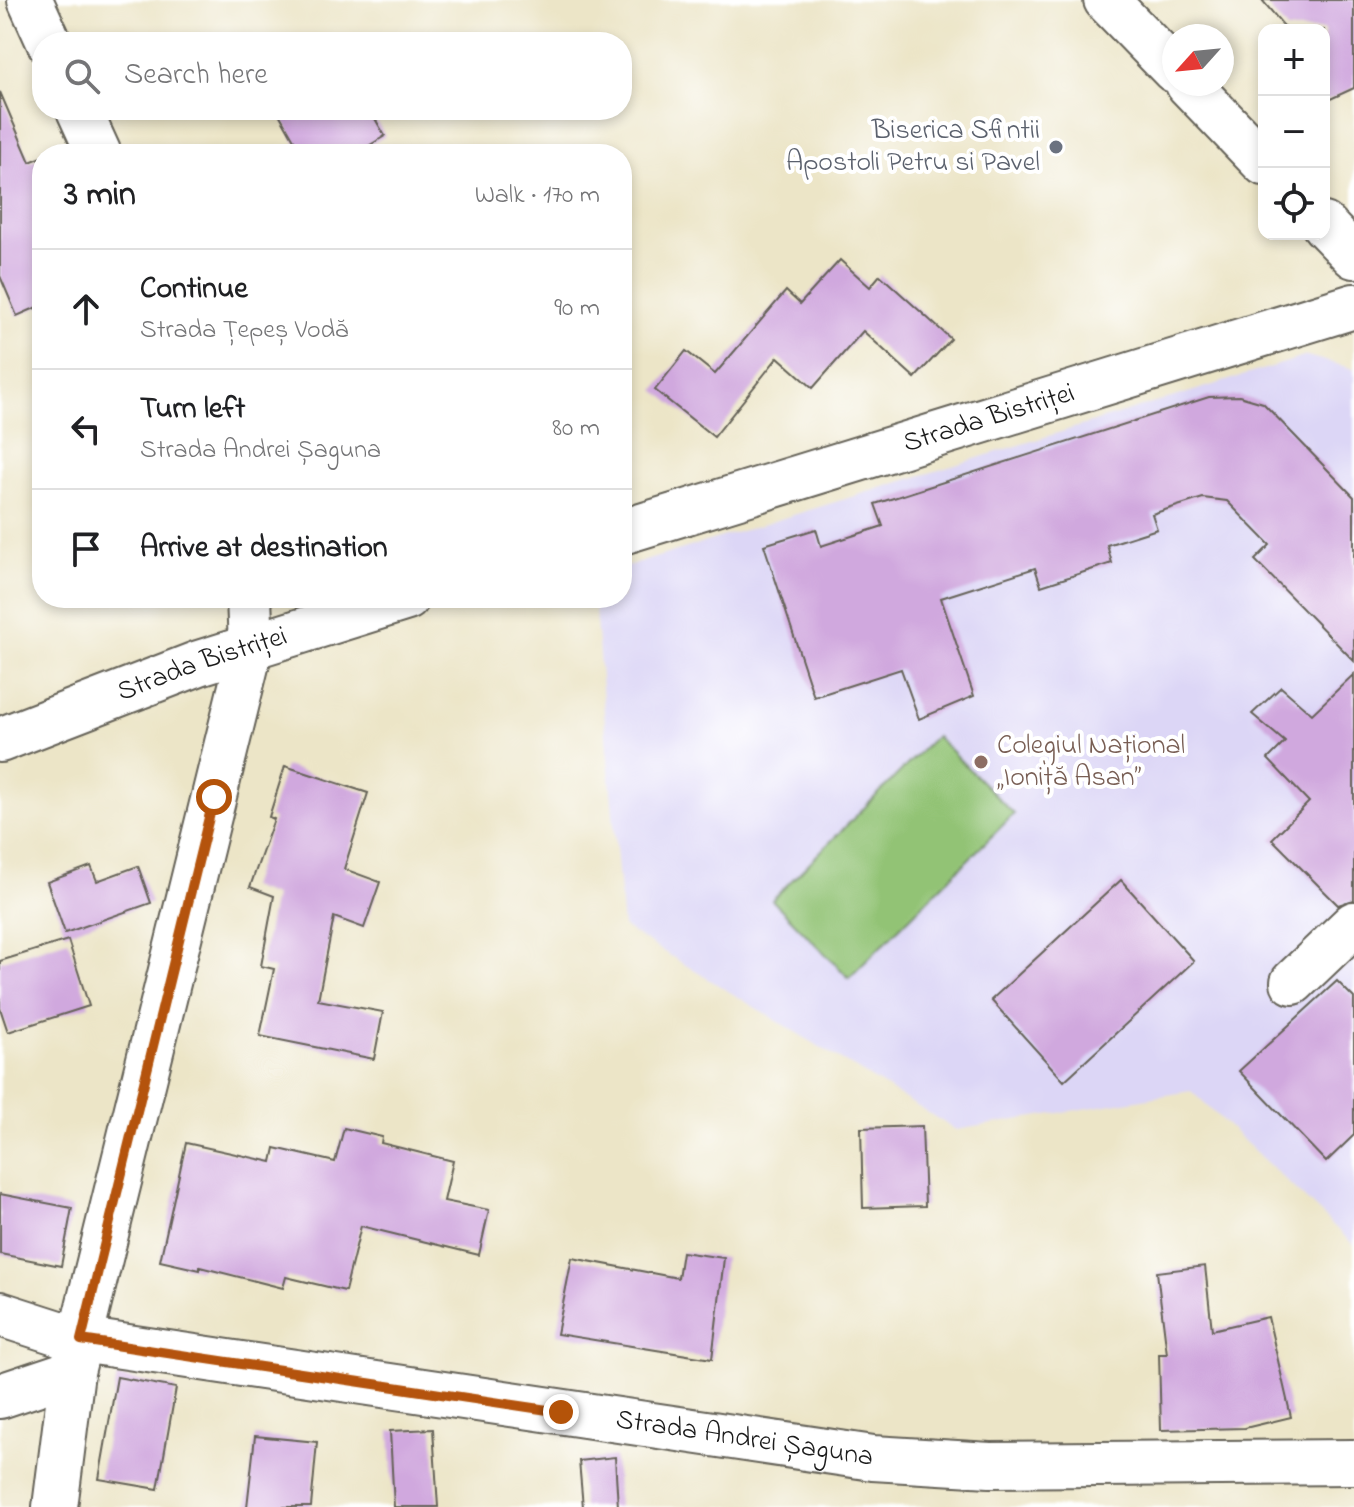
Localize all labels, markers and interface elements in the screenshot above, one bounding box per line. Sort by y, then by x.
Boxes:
north arrow [1162,24,1234,96]
map controls [1258,24,1330,240]
button: + [1258,24,1330,96]
search box [32,32,632,120]
icon: search [60,54,104,98]
text: Search here [124,54,268,98]
button: − [1258,96,1330,168]
place label: Biserica Sfintii Apostoli Petru si Pavel [786,111,1040,184]
marker: Biserica Sfintii Apostoli Petru si Pavel [1047,138,1065,156]
button: locate [1258,168,1330,240]
text: 3 min [64,171,136,221]
text: Walk · 170 m [475,177,600,215]
text: Continue [140,268,248,312]
icon: ahead [64,287,108,331]
text: 90 m [554,290,600,328]
text: Strada Țepeș Vodă [140,312,348,350]
street label: Strada Bistriței [898,373,1080,464]
text: Turn left [140,388,245,432]
icon: left [64,407,108,451]
text: 80 m [552,410,600,448]
text: Strada Andrei Șaguna [140,432,381,470]
icon: arrive [64,527,108,571]
text: Arrive at destination [140,527,388,571]
street label: Strada Bistriței [111,616,292,713]
place label: Colegiul Național „Ioniță Asan” [997,726,1185,799]
marker: Colegiul Național „Ioniță Asan” [972,753,990,771]
route start [196,779,232,815]
route end [543,1394,579,1430]
street label: Strada Andrei Șaguna [613,1399,876,1478]

